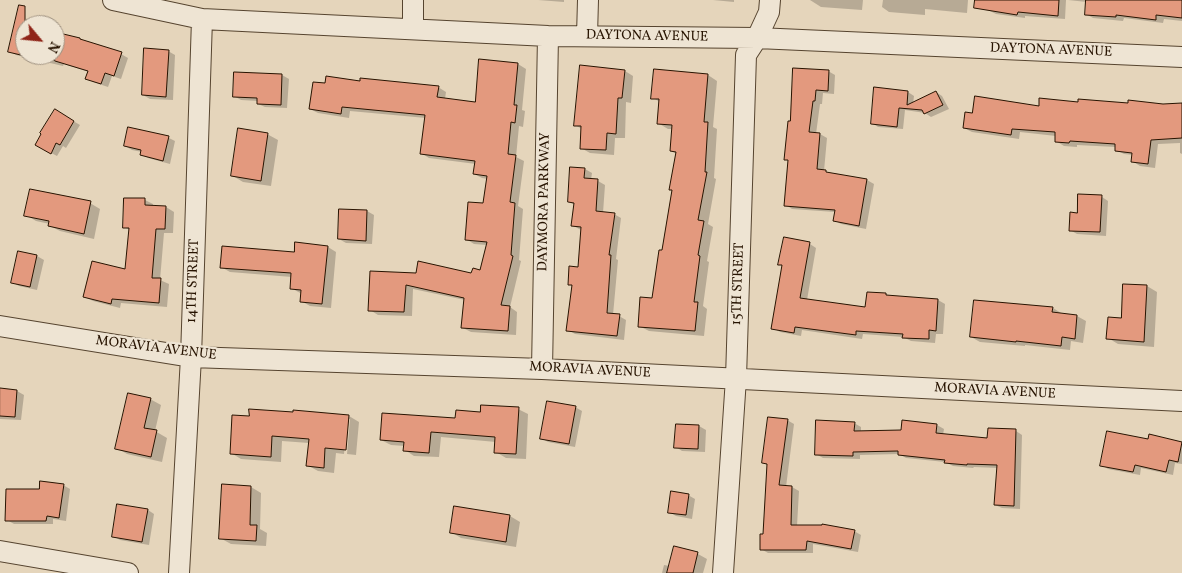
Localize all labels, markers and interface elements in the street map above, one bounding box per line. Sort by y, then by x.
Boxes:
north arrow [15,15,65,65]
street label: DAYTONA AVENUE [586,28,708,46]
text: N [42,38,64,56]
street label: DAYTONA AVENUE [989,40,1113,62]
street label: DAYMORA PARKWAY [535,132,555,272]
street label: 14TH STREET [184,239,204,323]
street label: 15TH STREET [729,242,749,326]
street label: MORAVIA AVENUE [95,333,217,365]
street label: MORAVIA AVENUE [529,359,651,383]
street label: MORAVIA AVENUE [934,380,1056,404]

